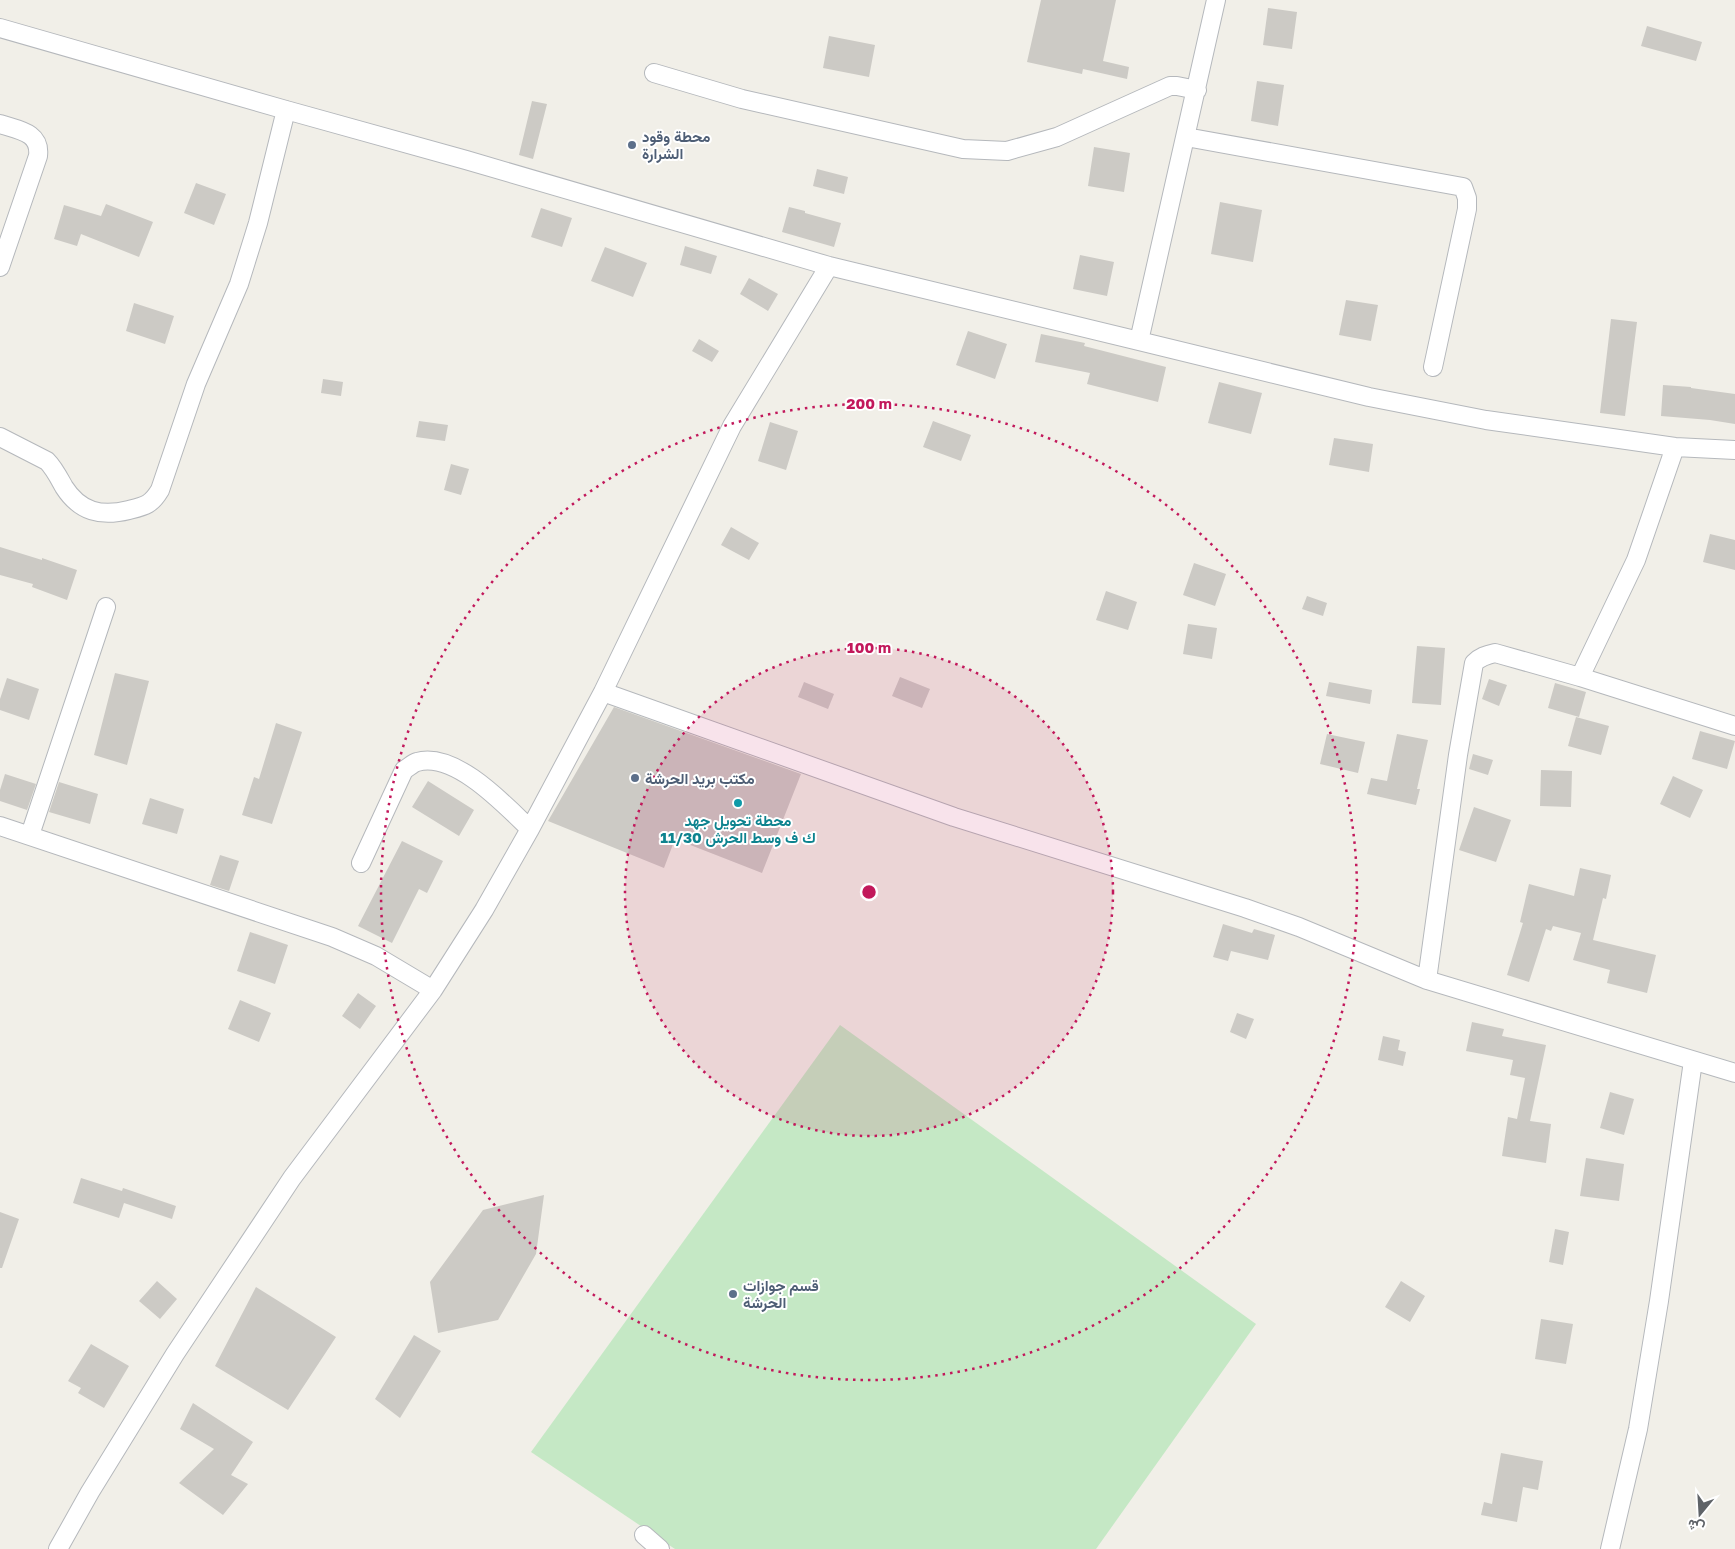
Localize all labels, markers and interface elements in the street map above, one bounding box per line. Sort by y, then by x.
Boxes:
place label: محطة وقود الشرارة [642,127,710,163]
marker: محطة وقود الشرارة [626,139,638,151]
text: 200 m [846,394,892,412]
text: 100 m [847,638,891,656]
place label: مكتب بريد الحرشة [645,769,755,788]
marker: مكتب بريد الحرشة [629,772,641,784]
marker: محطة تحويل جهد 11/30 ك ف وسط الحرش [732,797,744,809]
place label: محطة تحويل جهد 11/30 ك ف وسط الحرش [660,811,816,847]
centre of rings [860,883,878,901]
place label: قسم جوازات الحرشة [743,1276,819,1312]
marker: قسم جوازات الحرشة [727,1288,739,1300]
north arrow [1675,1489,1725,1539]
text: ش [1685,1515,1707,1538]

